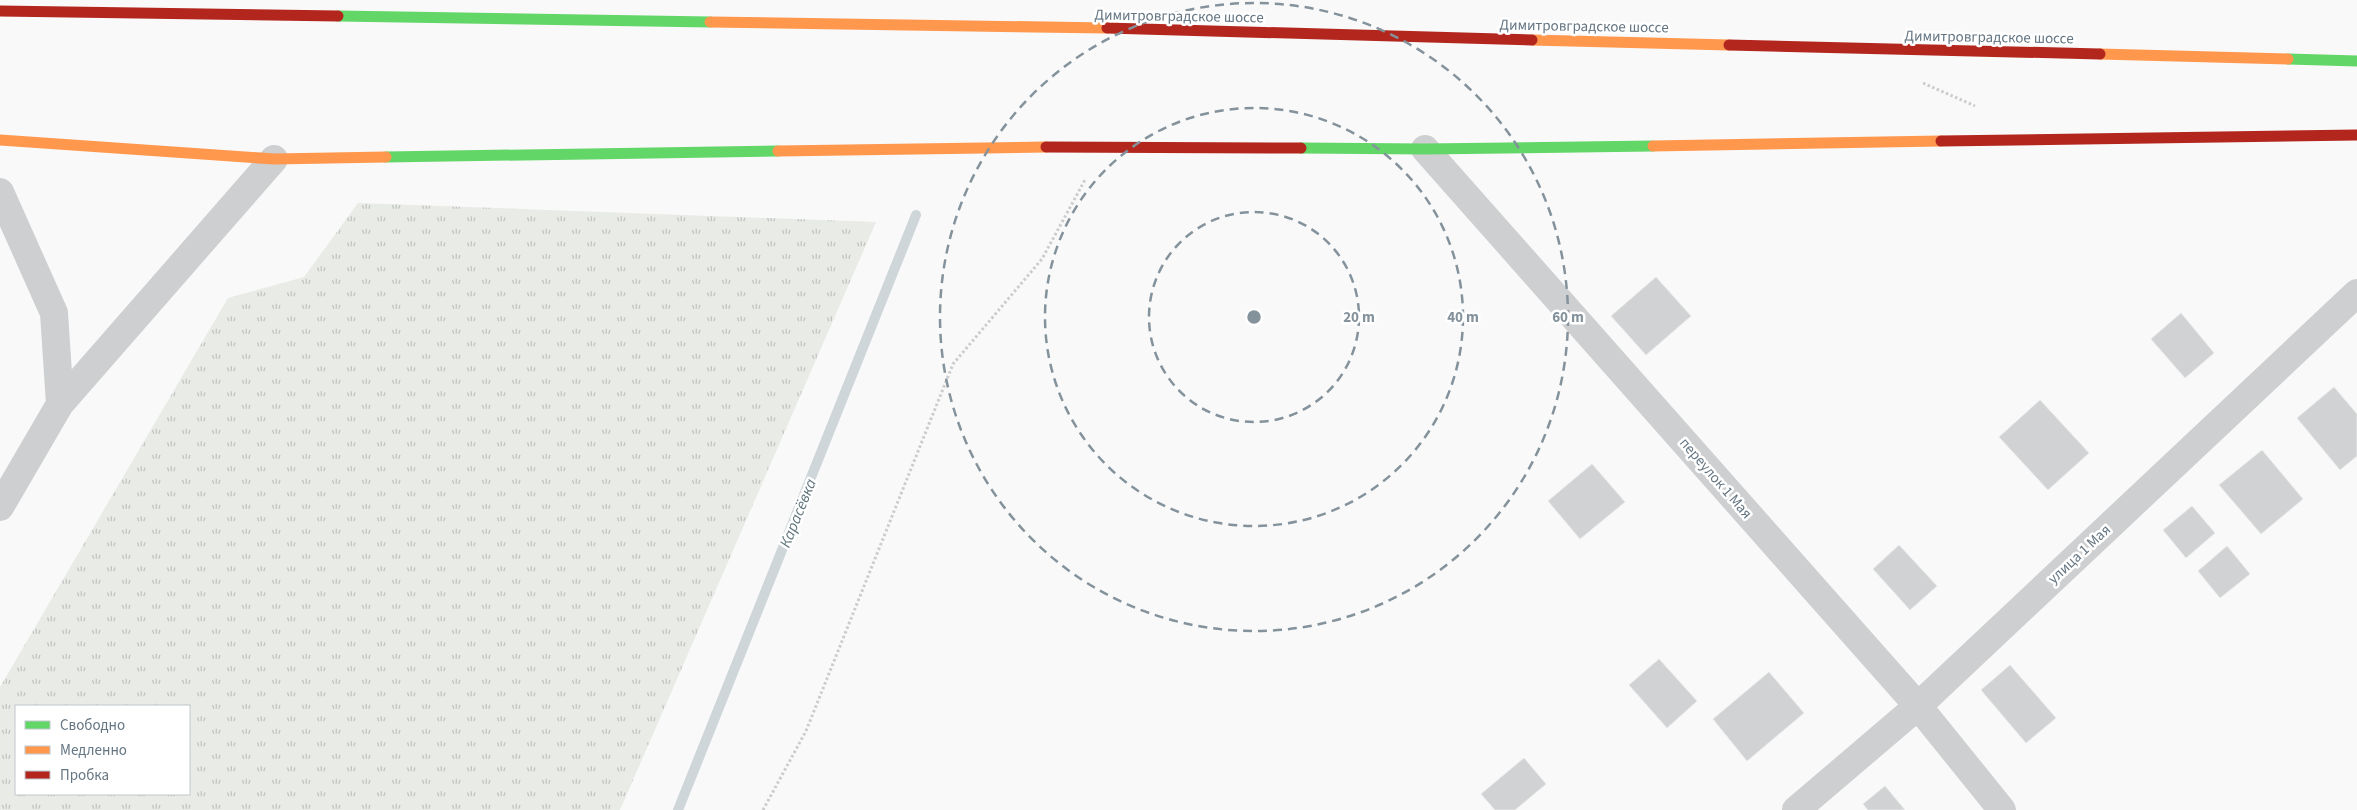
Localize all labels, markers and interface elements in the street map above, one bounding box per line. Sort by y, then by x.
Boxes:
street label: Димитровградское шоссе [1094,5,1264,28]
street label: Димитровградское шоссе [1499,15,1669,38]
street label: Димитровградское шоссе [1904,26,2074,49]
text: 20 m [1343,307,1375,328]
text: 40 m [1447,307,1479,328]
text: 60 m [1552,307,1584,328]
centre of rings [1245,308,1263,326]
street label: переулок 1 Мая [1674,433,1757,524]
water label: Карасёвка [774,475,822,551]
street label: улица 1 Мая [2043,520,2115,589]
legend [15,705,190,795]
text: Свободно [60,715,125,736]
text: Медленно [60,740,127,761]
text: Пробка [60,765,109,786]

